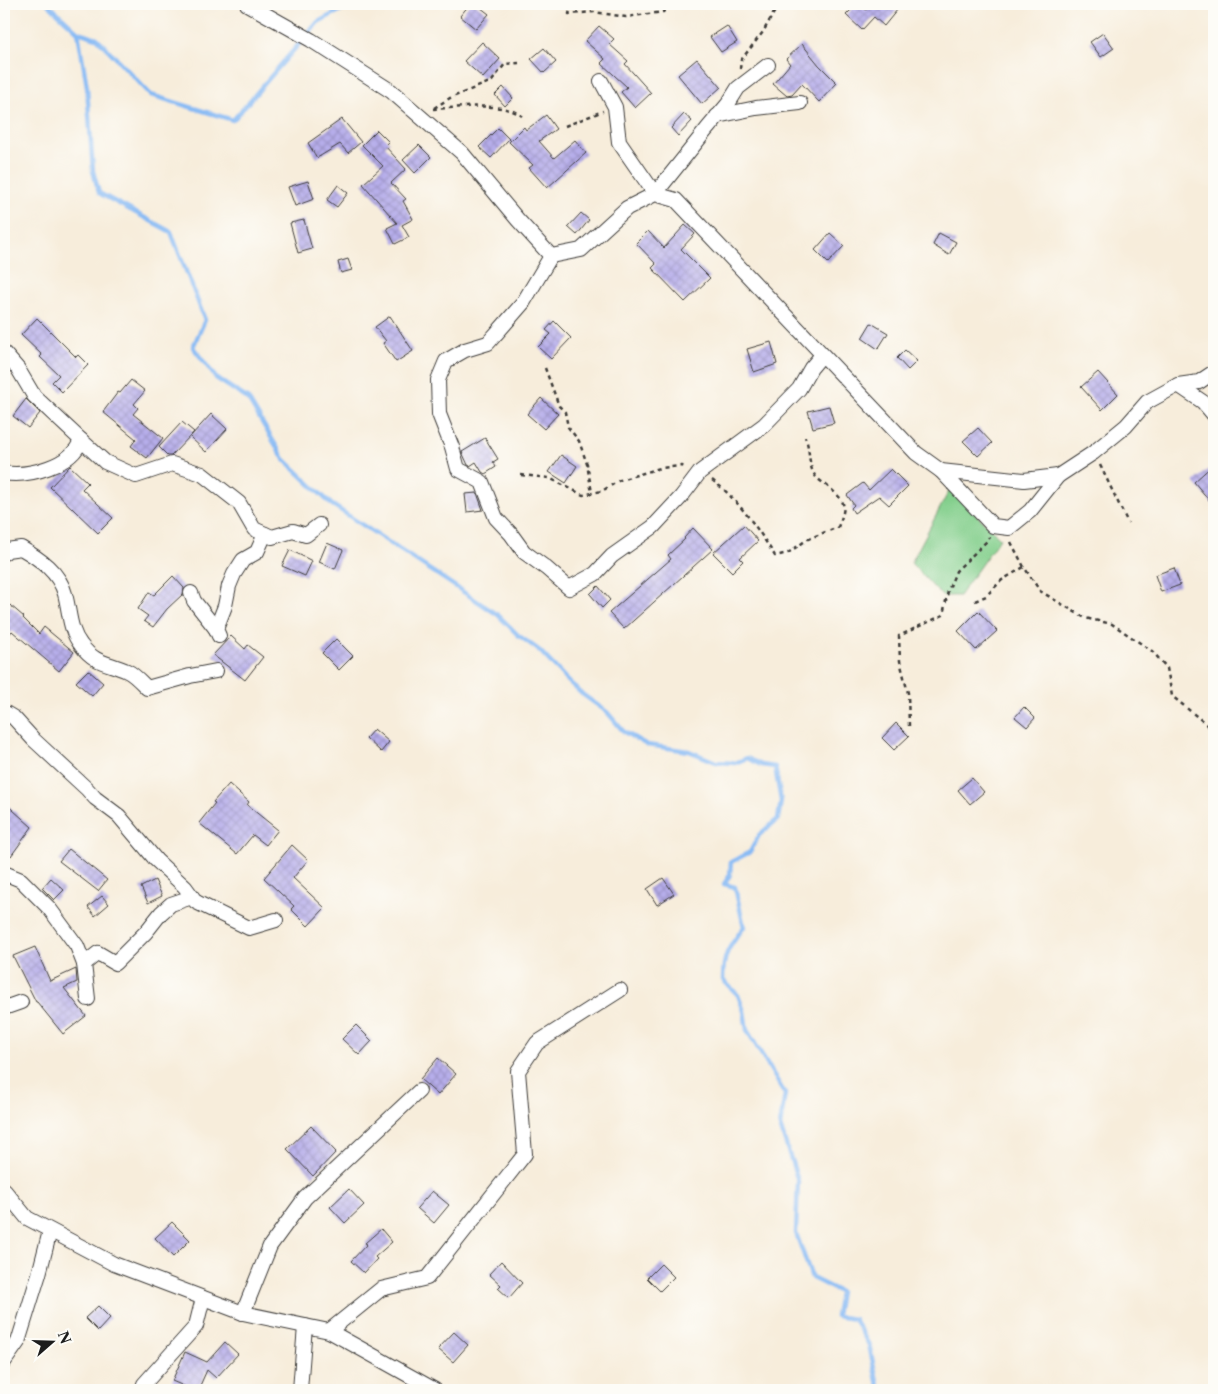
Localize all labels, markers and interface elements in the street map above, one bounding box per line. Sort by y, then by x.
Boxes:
north arrow [28,1316,78,1366]
text: N [54,1329,75,1346]

